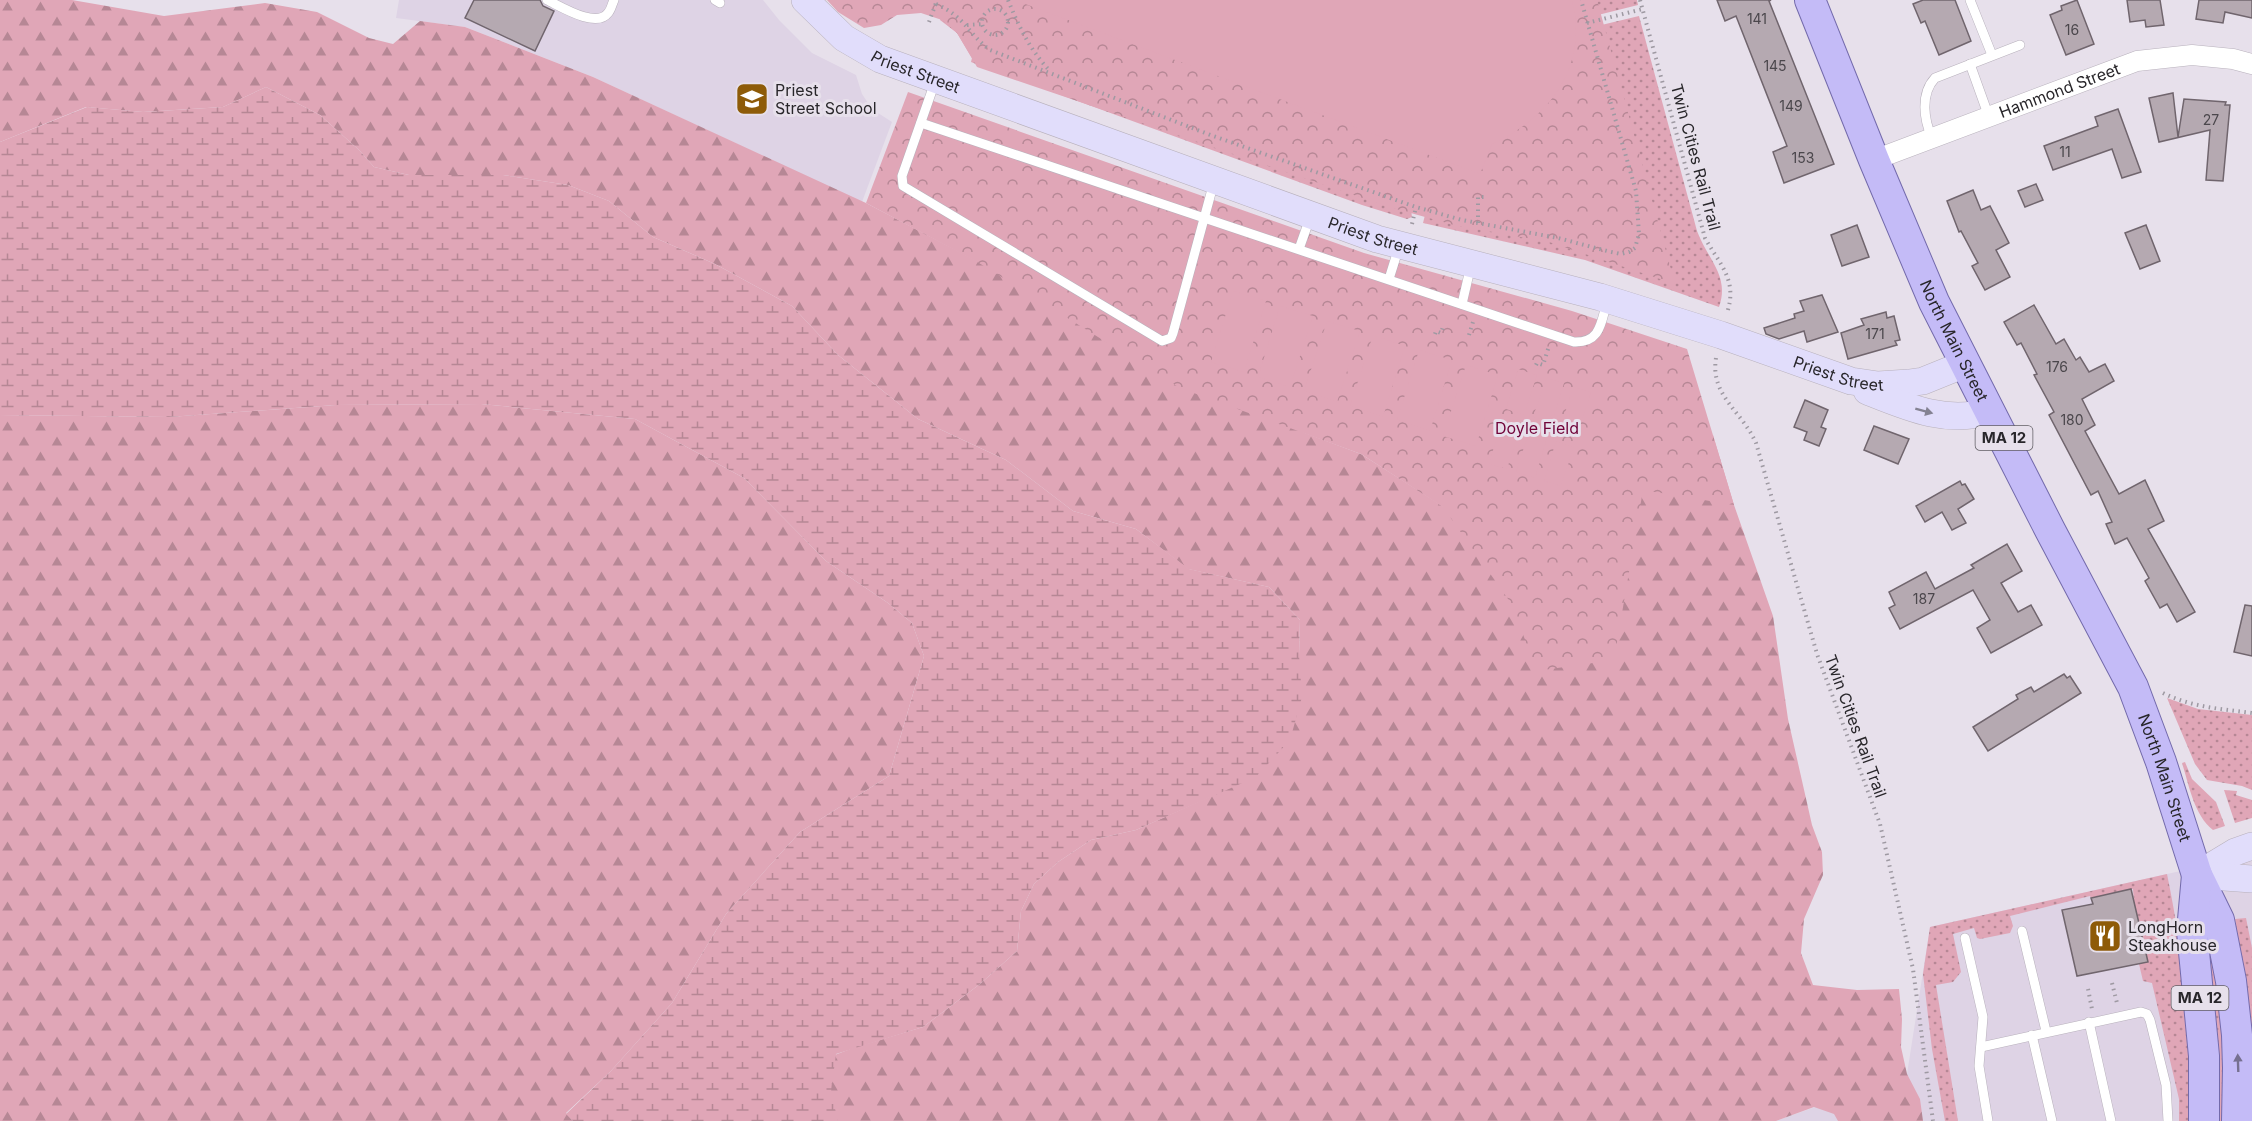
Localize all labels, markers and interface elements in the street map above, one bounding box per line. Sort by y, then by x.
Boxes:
house number: 141 [1747,10,1767,27]
house number: 16 [2065,21,2079,38]
street label: Priest Street [867,46,963,97]
house number: 145 [1763,57,1787,74]
street label: Hammond Street [1996,58,2122,122]
place label: Priest Street School [775,80,877,118]
school or university icon: Priest Street School [734,81,770,117]
street label: Twin Cities Rail Trail [1667,82,1725,232]
house number: 149 [1779,97,1803,114]
house number: 27 [2203,111,2219,128]
house number: 11 [2059,143,2071,160]
house number: 153 [1792,149,1814,166]
street label: Priest Street [1325,212,1420,259]
street label: North Main Street [1916,277,1993,405]
house number: 171 [1865,325,1885,342]
street label: Priest Street [1791,351,1884,395]
house number: 176 [2046,358,2068,375]
one-way arrow [1915,406,1933,416]
house number: 180 [2060,411,2084,428]
park label: Doyle Field [1495,418,1579,438]
road number: MA 12 [1976,426,2032,450]
house number: 187 [1913,590,1935,607]
street label: Twin Cities Rail Trail [1821,652,1891,800]
street label: North Main Street [2134,711,2196,844]
place label: LongHorn Steakhouse [2128,917,2217,955]
restaurant icon: LongHorn Steakhouse [2087,918,2123,954]
road number: MA 12 [2172,986,2228,1010]
one-way arrow [2233,1053,2243,1072]

